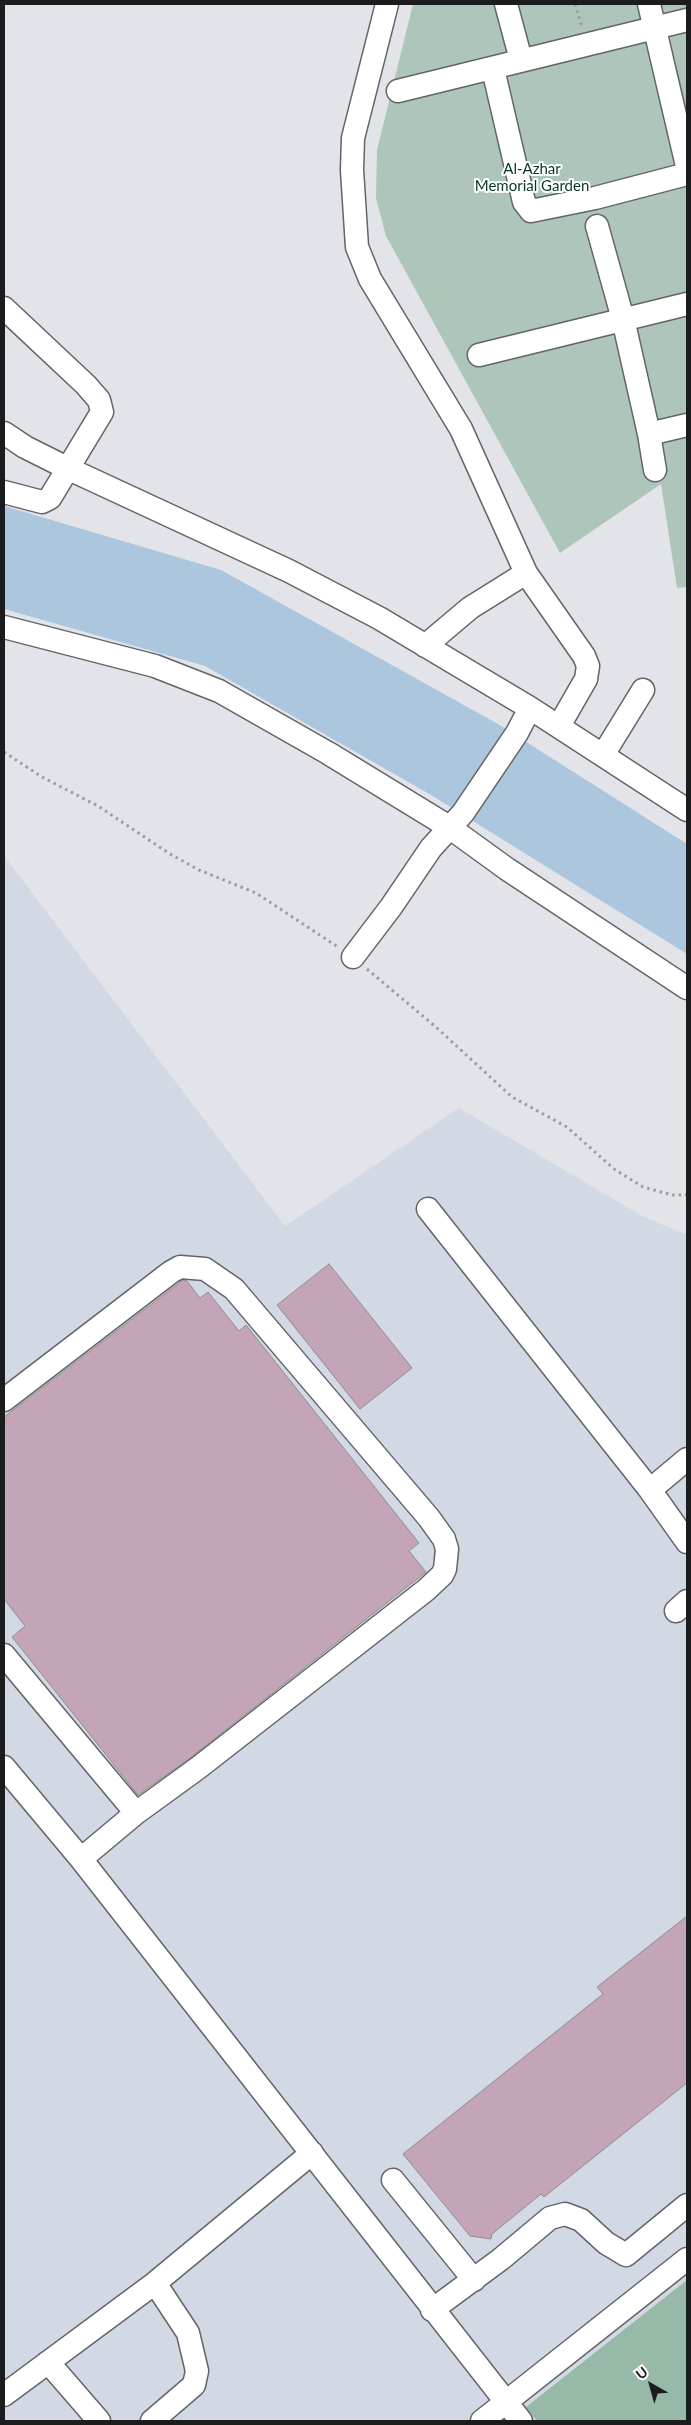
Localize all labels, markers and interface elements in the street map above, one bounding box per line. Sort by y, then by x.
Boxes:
park label: Al-Azhar Memorial Garden [475,160,589,195]
north arrow [626,2360,676,2410]
text: U [632,2363,651,2383]

